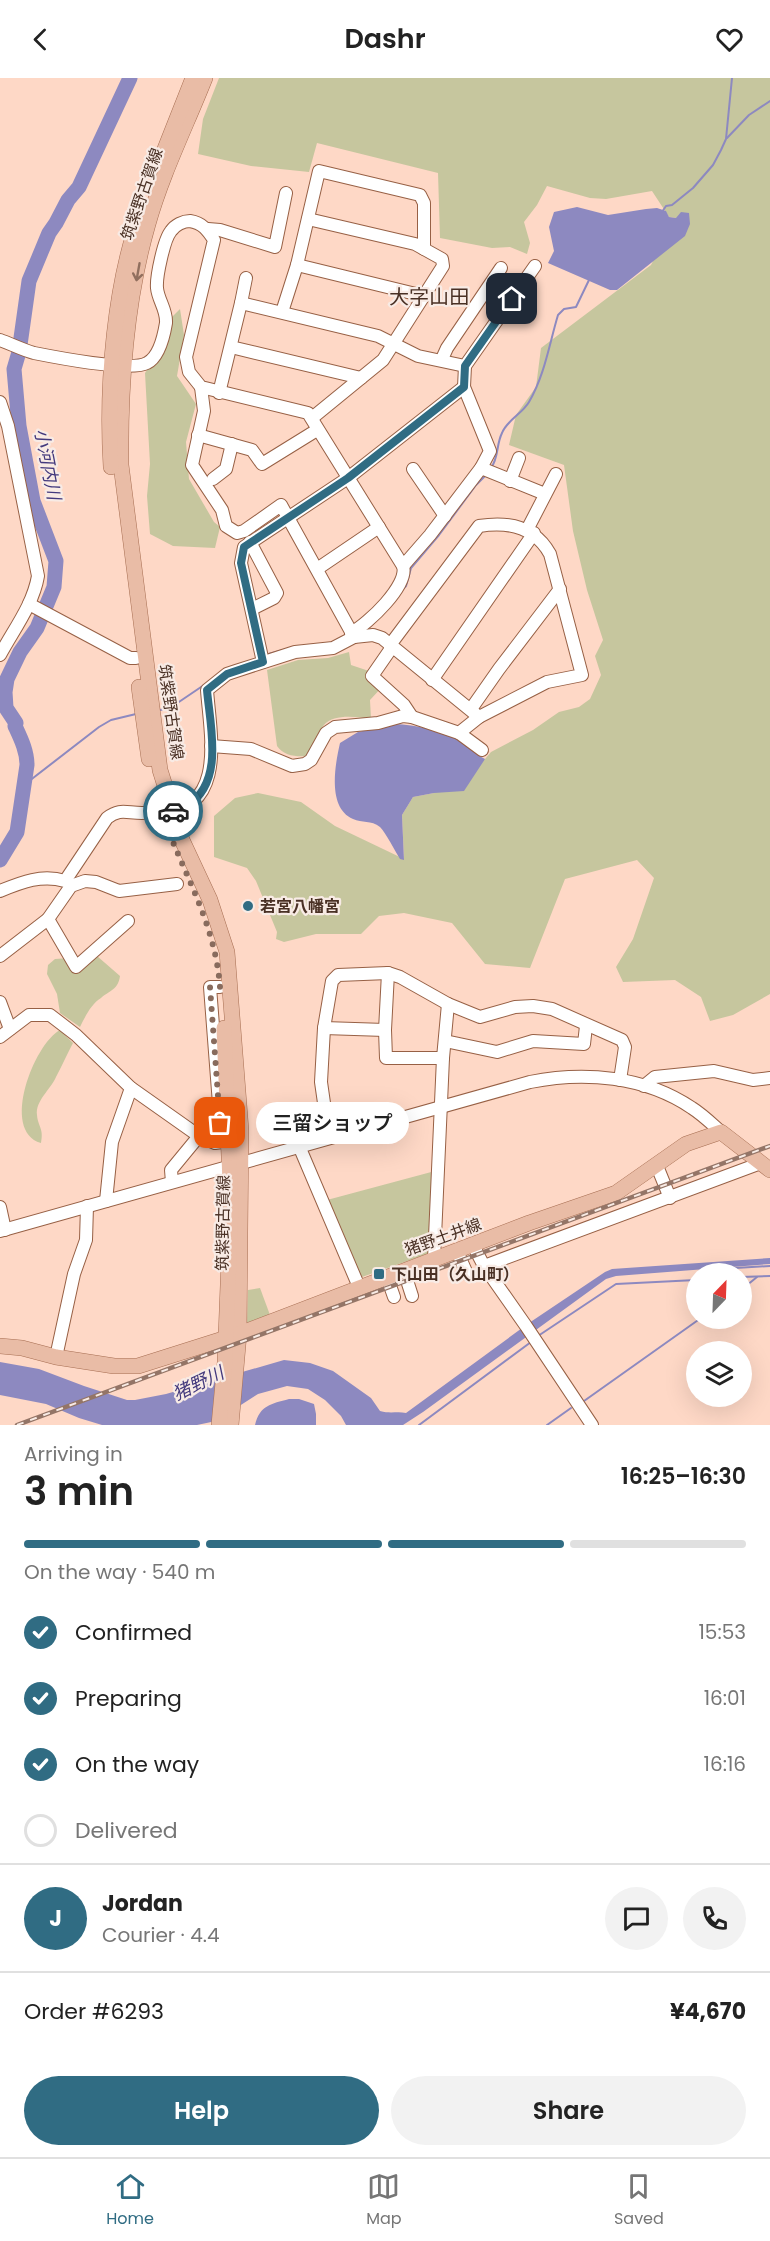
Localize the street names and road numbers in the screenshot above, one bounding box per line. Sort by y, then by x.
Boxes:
street label: 筑紫野古賀線 [115,145,169,243]
street label: 筑紫野古賀線 [153,663,189,761]
street label: 筑紫野古賀線 [211,1175,235,1271]
street label: 猪野土井線 [401,1213,485,1261]

